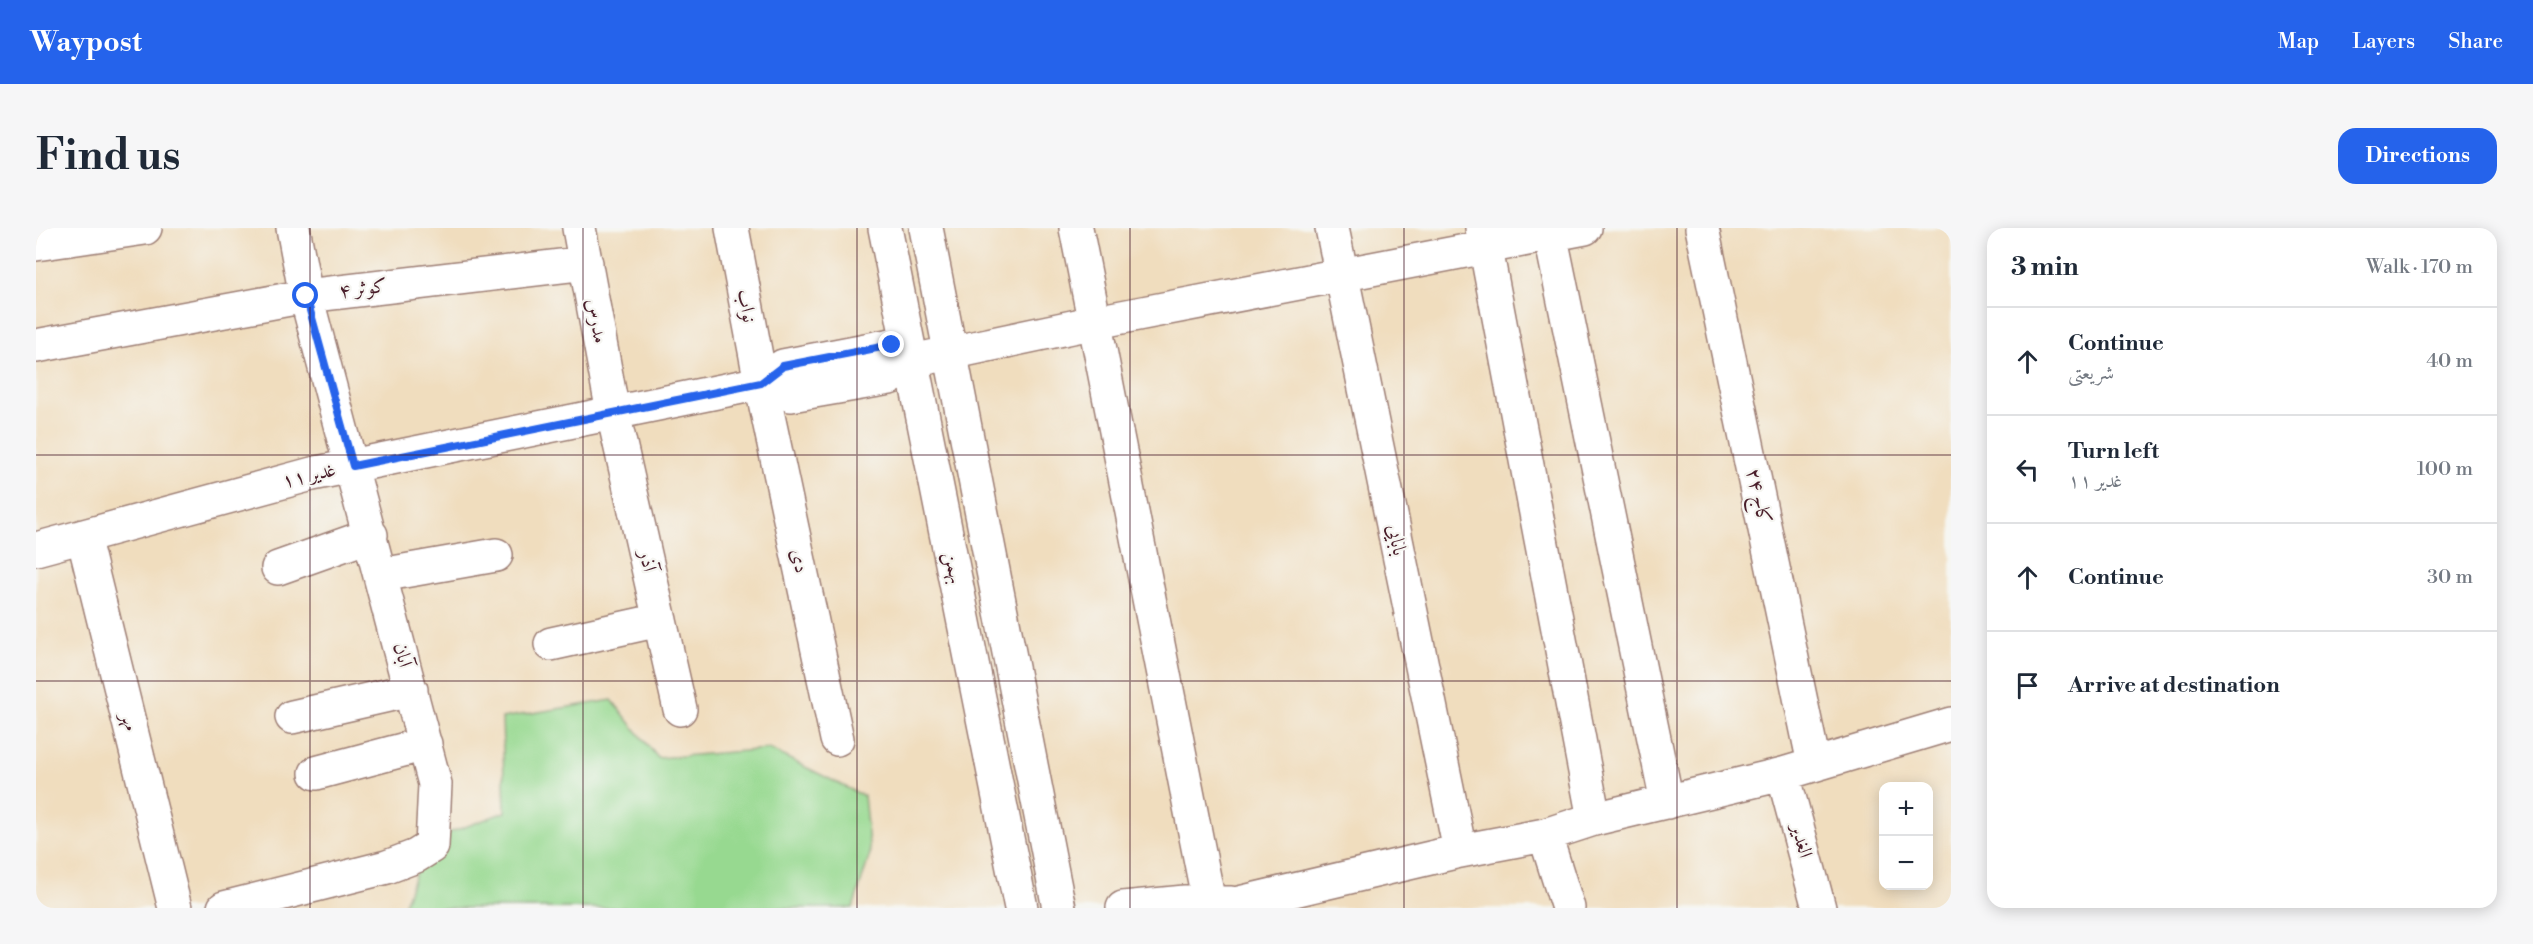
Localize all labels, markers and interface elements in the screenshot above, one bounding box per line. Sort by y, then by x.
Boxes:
text: Waypost [30,25,142,60]
text: Map [2278,29,2319,55]
text: Layers [2352,29,2415,55]
text: Share [2448,29,2503,55]
button: Directions [2338,128,2497,184]
text: Find us [36,130,180,183]
text: 3 min [2011,251,2079,283]
text: Walk · 170 m [2366,255,2473,280]
street label: کوثر ۴ [338,274,388,304]
route start [292,282,318,308]
street label: نواب [731,287,762,325]
street label: مدرس [580,297,612,345]
text: Continue [2068,330,2164,357]
route end [878,331,904,357]
icon: ahead [2011,345,2044,378]
text: 40 m [2426,349,2473,374]
text: شریعتی [2068,361,2114,386]
text: Turn left [2068,438,2159,465]
icon: left [2011,453,2044,486]
text: 100 m [2417,457,2473,482]
street label: غدیر ۱۱ [280,458,338,494]
street label: کاج ۲۴ [1736,466,1776,527]
text: غدیر ۱۱ [2068,469,2122,494]
street label: بابایی [1381,522,1411,558]
street label: آذر [632,546,663,577]
street label: دی [784,547,814,575]
street label: بهمن [938,550,968,586]
icon: ahead [2011,561,2044,594]
text: Continue [2068,564,2164,591]
text: 30 m [2427,565,2473,590]
street label: آبان [387,640,419,672]
icon: arrive [2011,669,2044,702]
text: Arrive at destination [2068,672,2280,699]
street label: مهر [114,709,143,734]
map controls [1879,782,1933,890]
button: + [1879,782,1933,836]
street label: الغدیر [1784,819,1817,861]
button: − [1879,836,1933,890]

